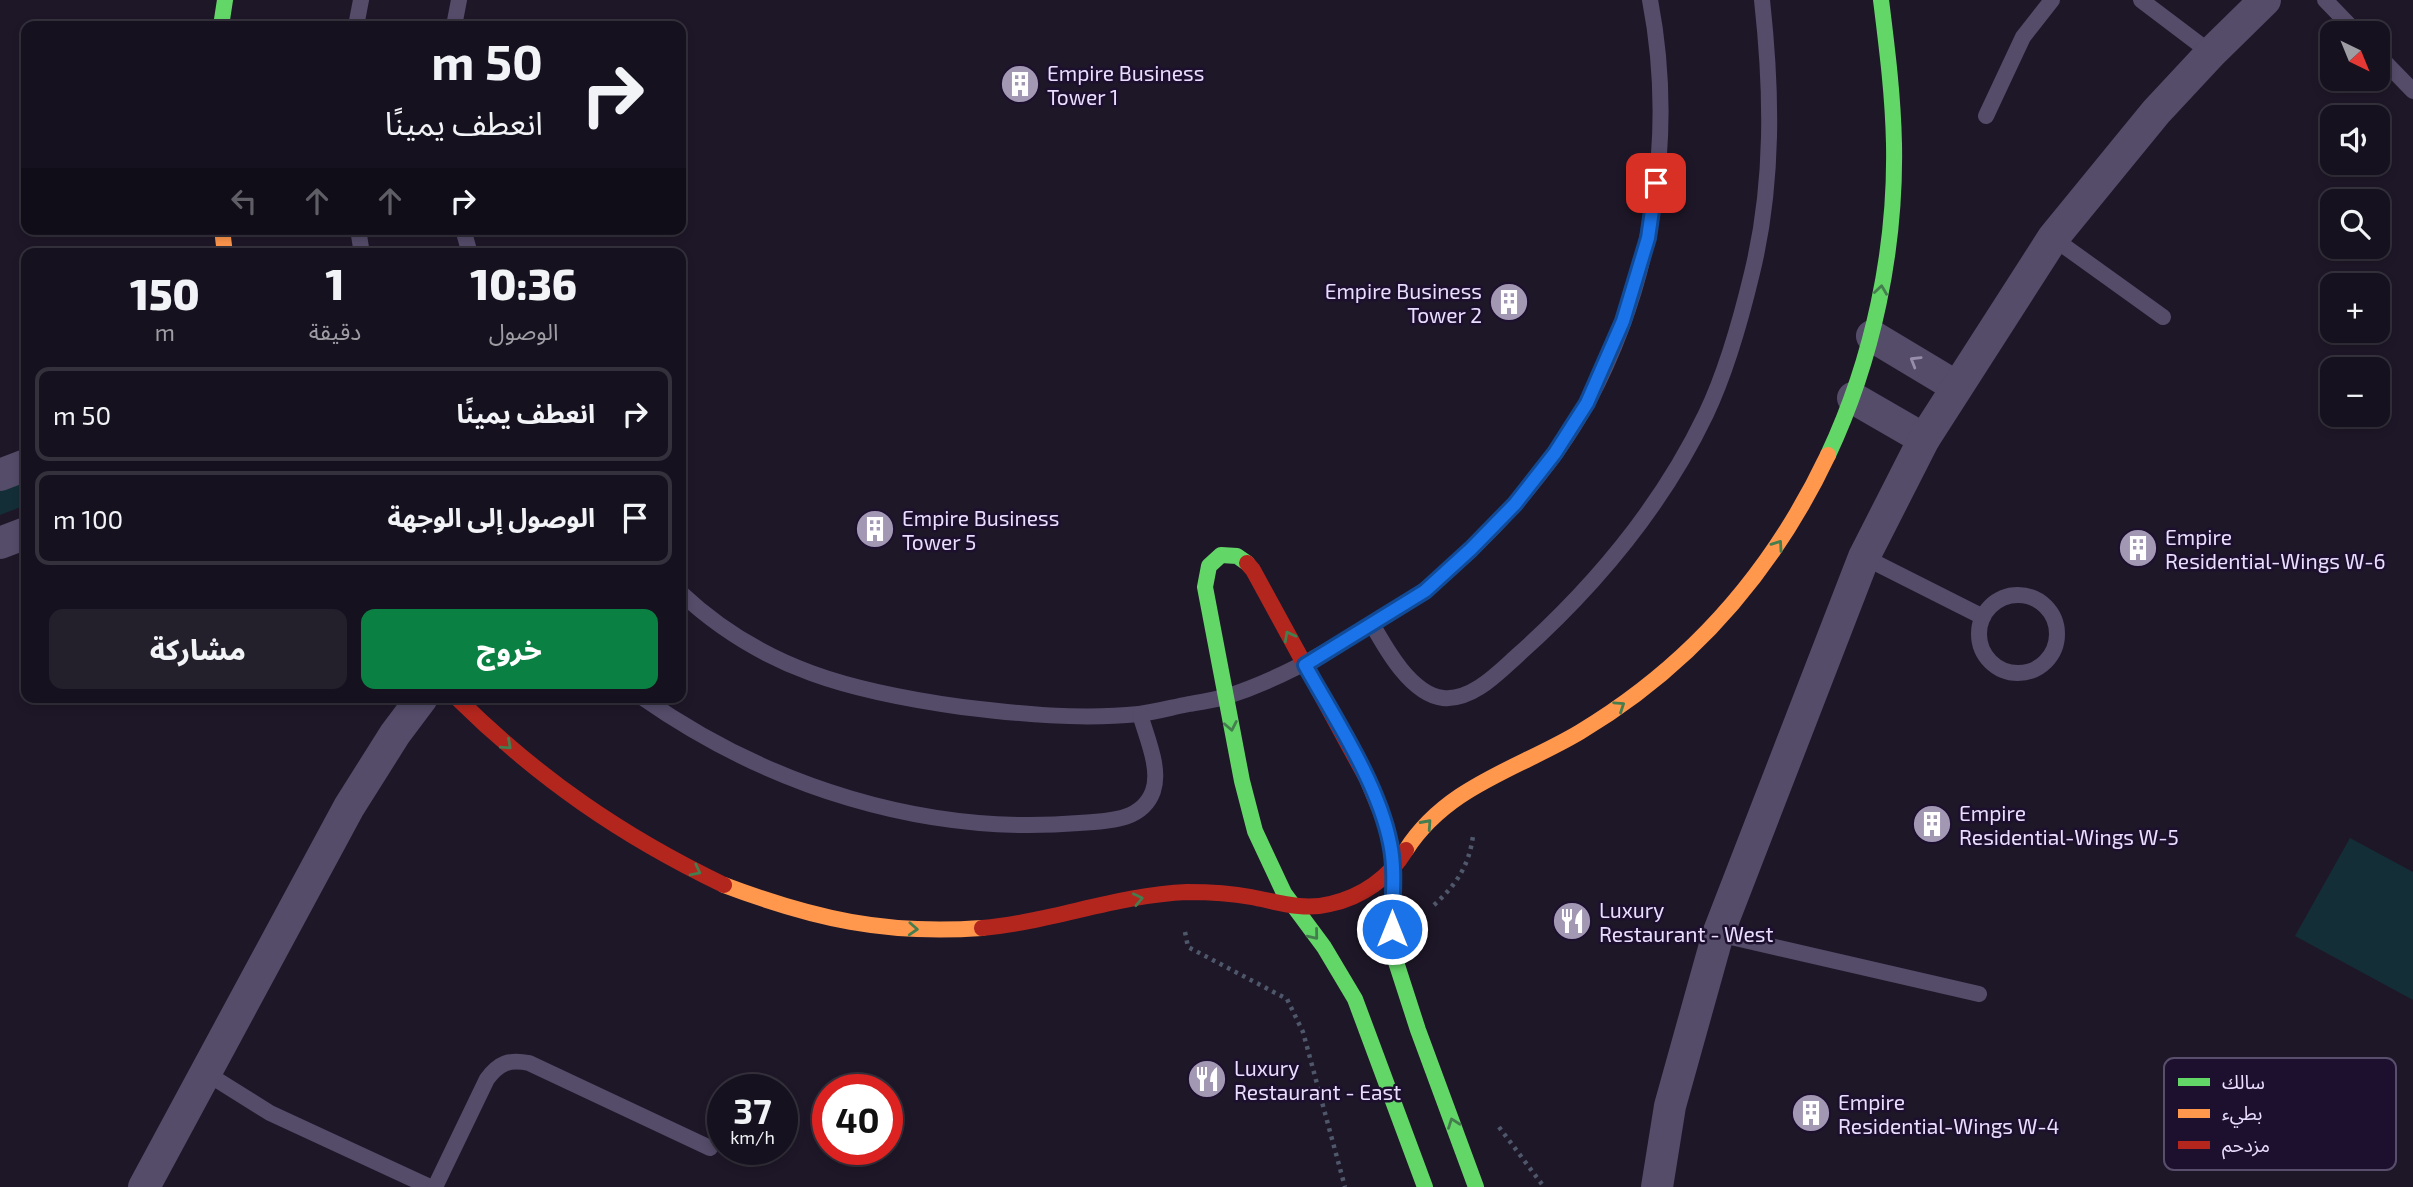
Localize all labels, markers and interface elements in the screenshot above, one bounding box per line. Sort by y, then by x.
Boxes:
north arrow [2320,21,2390,91]
map controls [2320,21,2390,427]
text: 50 m [431,31,543,90]
icon: right [567,49,658,140]
place label: Empire Business Tower 1 [1047,60,1204,109]
building icon: Empire Business Tower 1 [999,63,1041,105]
text: انعطف يمينًا [385,103,543,141]
button: sound [2320,105,2390,175]
pin [1626,153,1686,213]
icon: arrive [1637,164,1675,202]
icon: left [225,182,263,220]
icon: ahead [298,182,336,220]
icon: ahead [371,182,409,220]
icon: right [444,182,482,220]
button: search [2320,189,2390,259]
text: 1 [326,258,345,308]
text: 10:36 [470,258,577,308]
text: 150 [130,268,200,318]
button: + [2320,273,2390,343]
place label: Empire Business Tower 2 [1325,278,1482,327]
building icon: Empire Business Tower 2 [1488,281,1530,323]
one-way arrow [1874,284,1889,296]
text: دقيقة [309,317,361,345]
text: الوصول [489,317,559,345]
text: m [155,318,175,346]
one-way arrow [1909,357,1922,370]
button: − [2320,357,2390,427]
icon: right [616,395,654,433]
text: انعطف يمينًا [456,397,595,428]
text: 50 m [53,399,111,430]
icon: arrive [616,499,654,537]
text: الوصول إلى الوجهة [387,501,595,532]
text: 100 m [53,503,123,534]
place label: Empire Business Tower 5 [902,505,1059,554]
building icon: Empire Business Tower 5 [854,508,896,550]
place label: Empire Residential-Wings W-6 [2165,524,2386,573]
building icon: Empire Residential-Wings W-6 [2117,527,2159,569]
one-way arrow [1770,539,1783,552]
button: مشاركة [49,609,347,689]
button: خروج [361,609,658,689]
one-way arrow [1284,630,1297,643]
one-way arrow [1612,702,1625,714]
one-way arrow [1222,720,1237,732]
one-way arrow [499,737,512,749]
place label: Empire Residential-Wings W-5 [1959,800,2179,849]
building icon: Empire Residential-Wings W-5 [1911,803,1953,845]
one-way arrow [1419,819,1431,832]
one-way arrow [689,862,701,876]
position arrow [1355,892,1429,966]
one-way arrow [1132,893,1144,907]
place label: Luxury Restaurant - West [1599,897,1773,946]
restaurant icon: Luxury Restaurant - West [1551,900,1593,942]
one-way arrow [908,921,919,936]
one-way arrow [1305,927,1318,939]
place label: Luxury Restaurant - East [1234,1055,1401,1104]
restaurant icon: Luxury Restaurant - East [1186,1058,1228,1100]
legend [2164,1058,2396,1170]
text: سالك [2222,1070,2265,1093]
speed limit sign: 40 [812,1074,903,1165]
text: 37 [733,1089,772,1131]
place label: Empire Residential-Wings W-4 [1838,1089,2060,1138]
building icon: Empire Residential-Wings W-4 [1790,1092,1832,1134]
text: بطيء [2222,1101,2262,1128]
one-way arrow [1447,1117,1461,1129]
text: km/h [730,1126,775,1148]
text: مزدحم [2222,1133,2270,1160]

